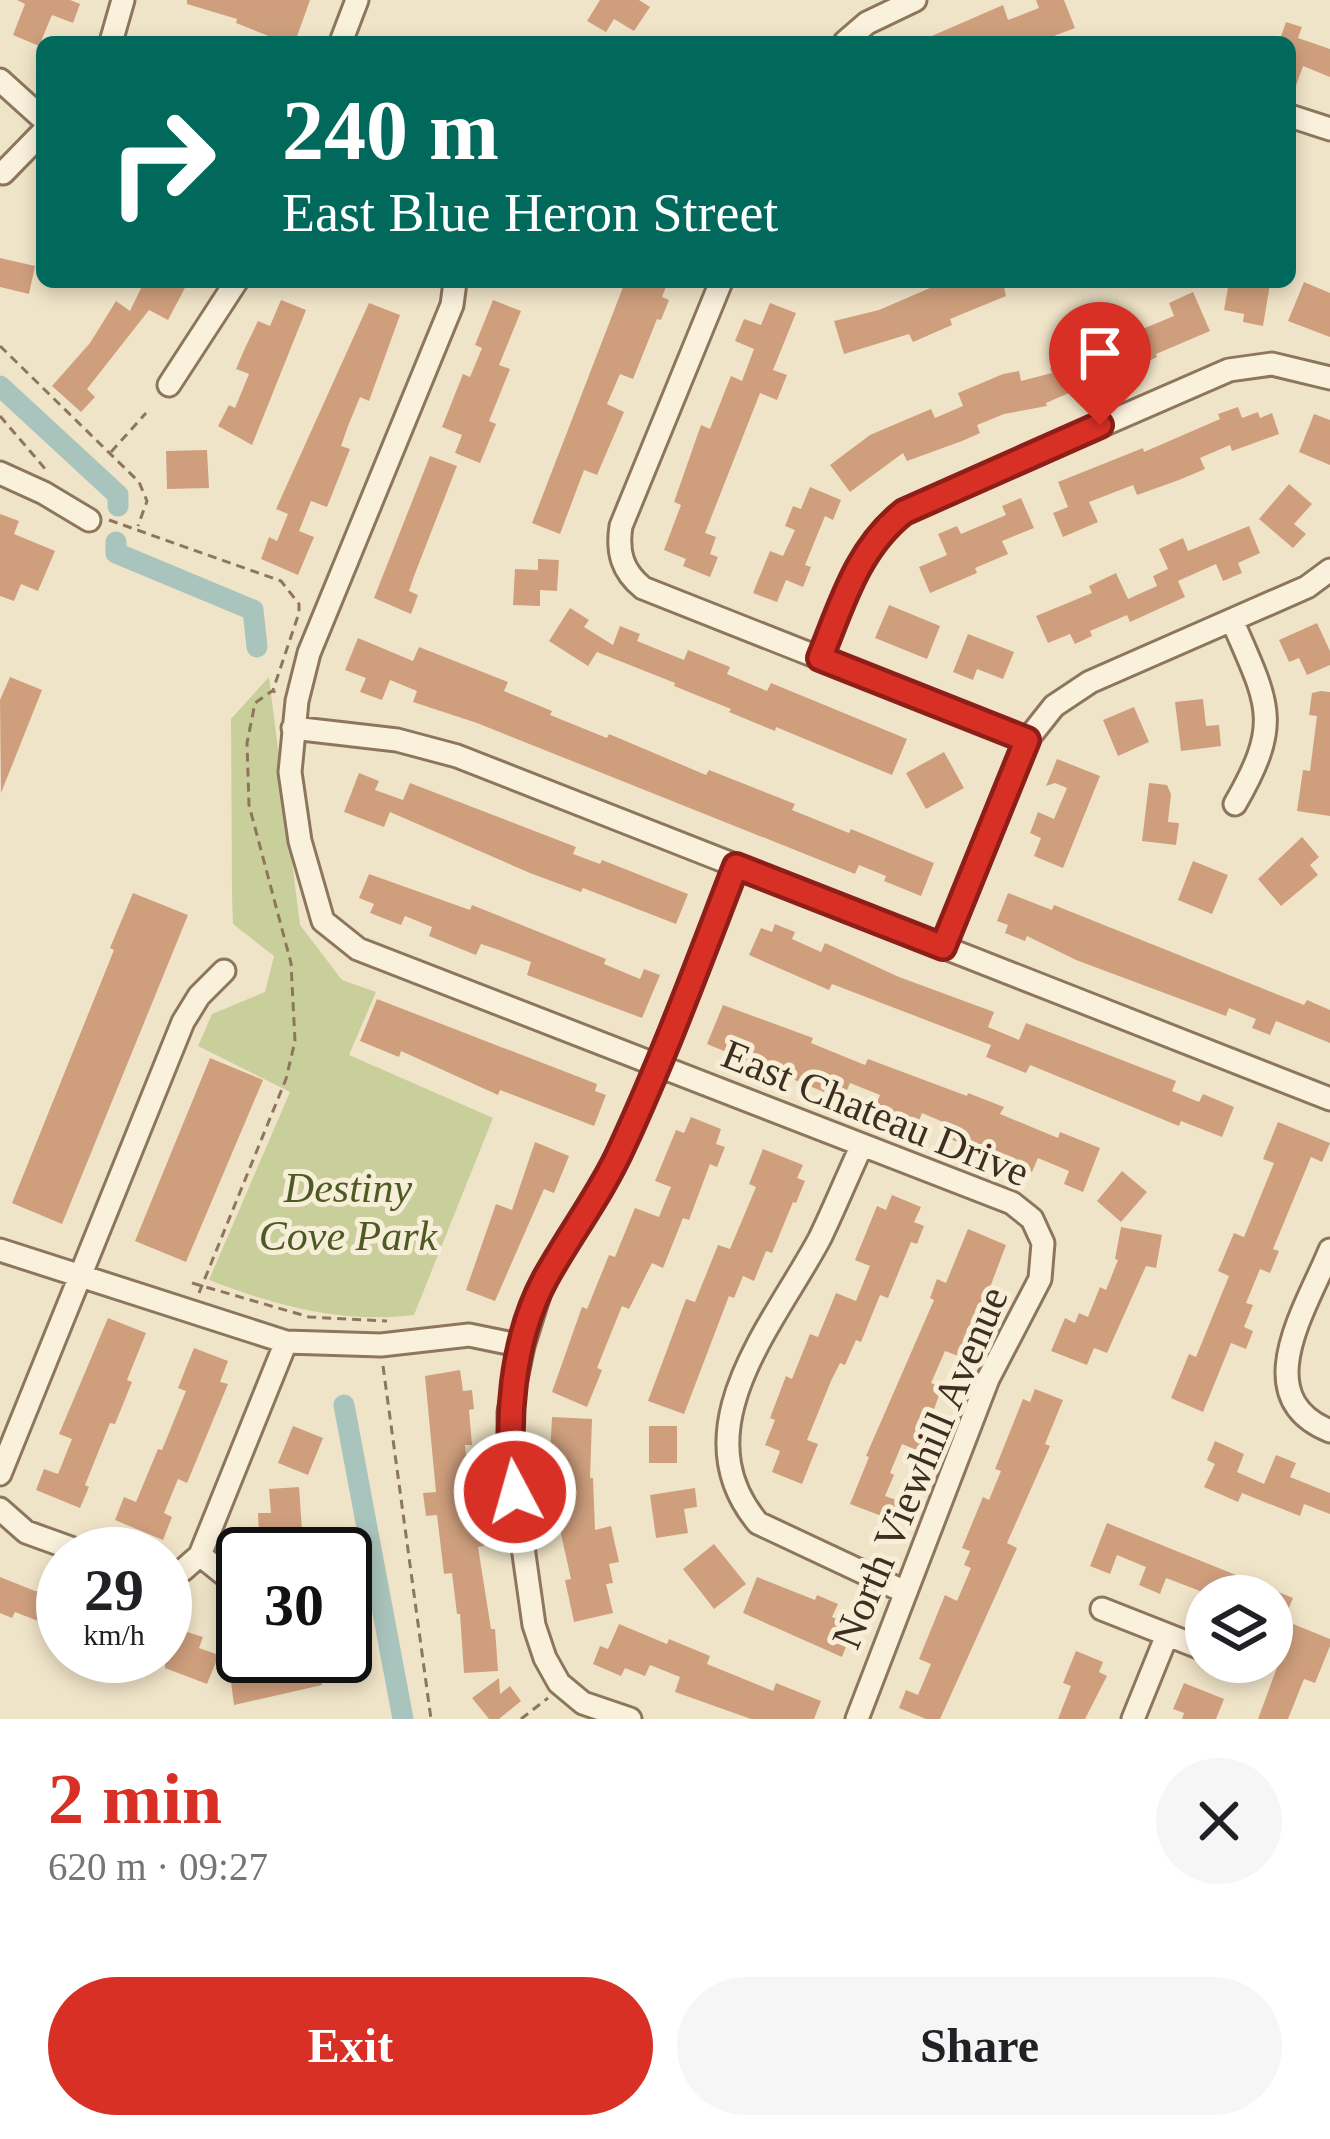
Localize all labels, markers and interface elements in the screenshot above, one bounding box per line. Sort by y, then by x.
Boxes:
icon: right [84,84,240,240]
text: 240 m [282,84,499,177]
text: East Blue Heron Street [282,183,778,243]
pin [1049,302,1151,425]
icon: arrive [1067,320,1133,386]
street label: East Chateau Drive [716,1030,1036,1195]
park label: Destiny Cove Park [259,1165,439,1259]
street label: North Viewhill Avenue [823,1280,1017,1655]
position arrow [452,1429,578,1555]
speed limit sign: 30 [216,1527,372,1683]
text: 29 [84,1557,144,1623]
map controls [1185,1575,1293,1683]
button: layers [1185,1575,1293,1683]
text: km/h [83,1618,145,1651]
button: close [1156,1758,1282,1884]
text: 2 min [48,1759,222,1839]
text: 620 m · 09:27 [48,1845,268,1888]
button: Exit [48,1977,653,2115]
button: Share [677,1977,1282,2115]

